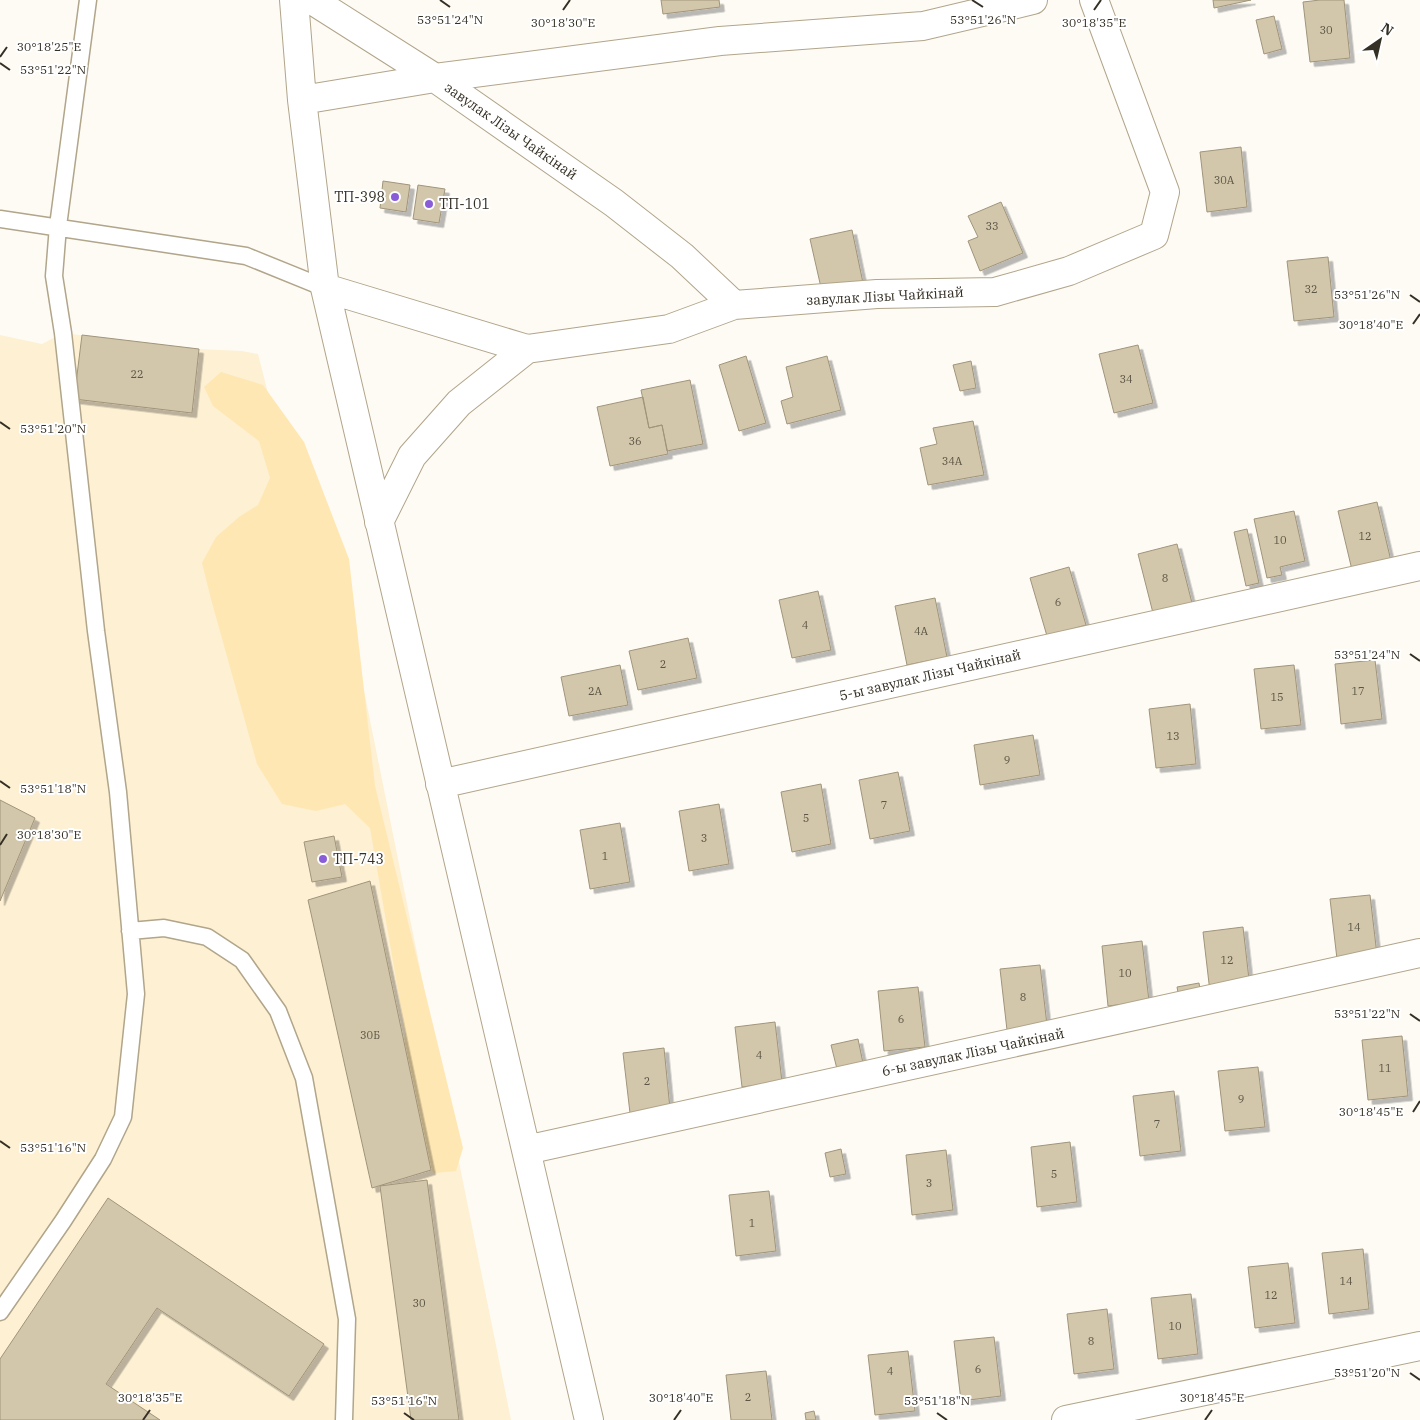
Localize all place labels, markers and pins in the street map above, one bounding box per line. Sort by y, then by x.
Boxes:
place label: ТП-398 [334,188,385,206]
marker: ТП-398 [389,191,401,203]
place label: ТП-101 [439,195,490,213]
marker: ТП-101 [423,198,435,210]
place label: ТП-743 [333,850,384,868]
marker: ТП-743 [317,853,329,865]

